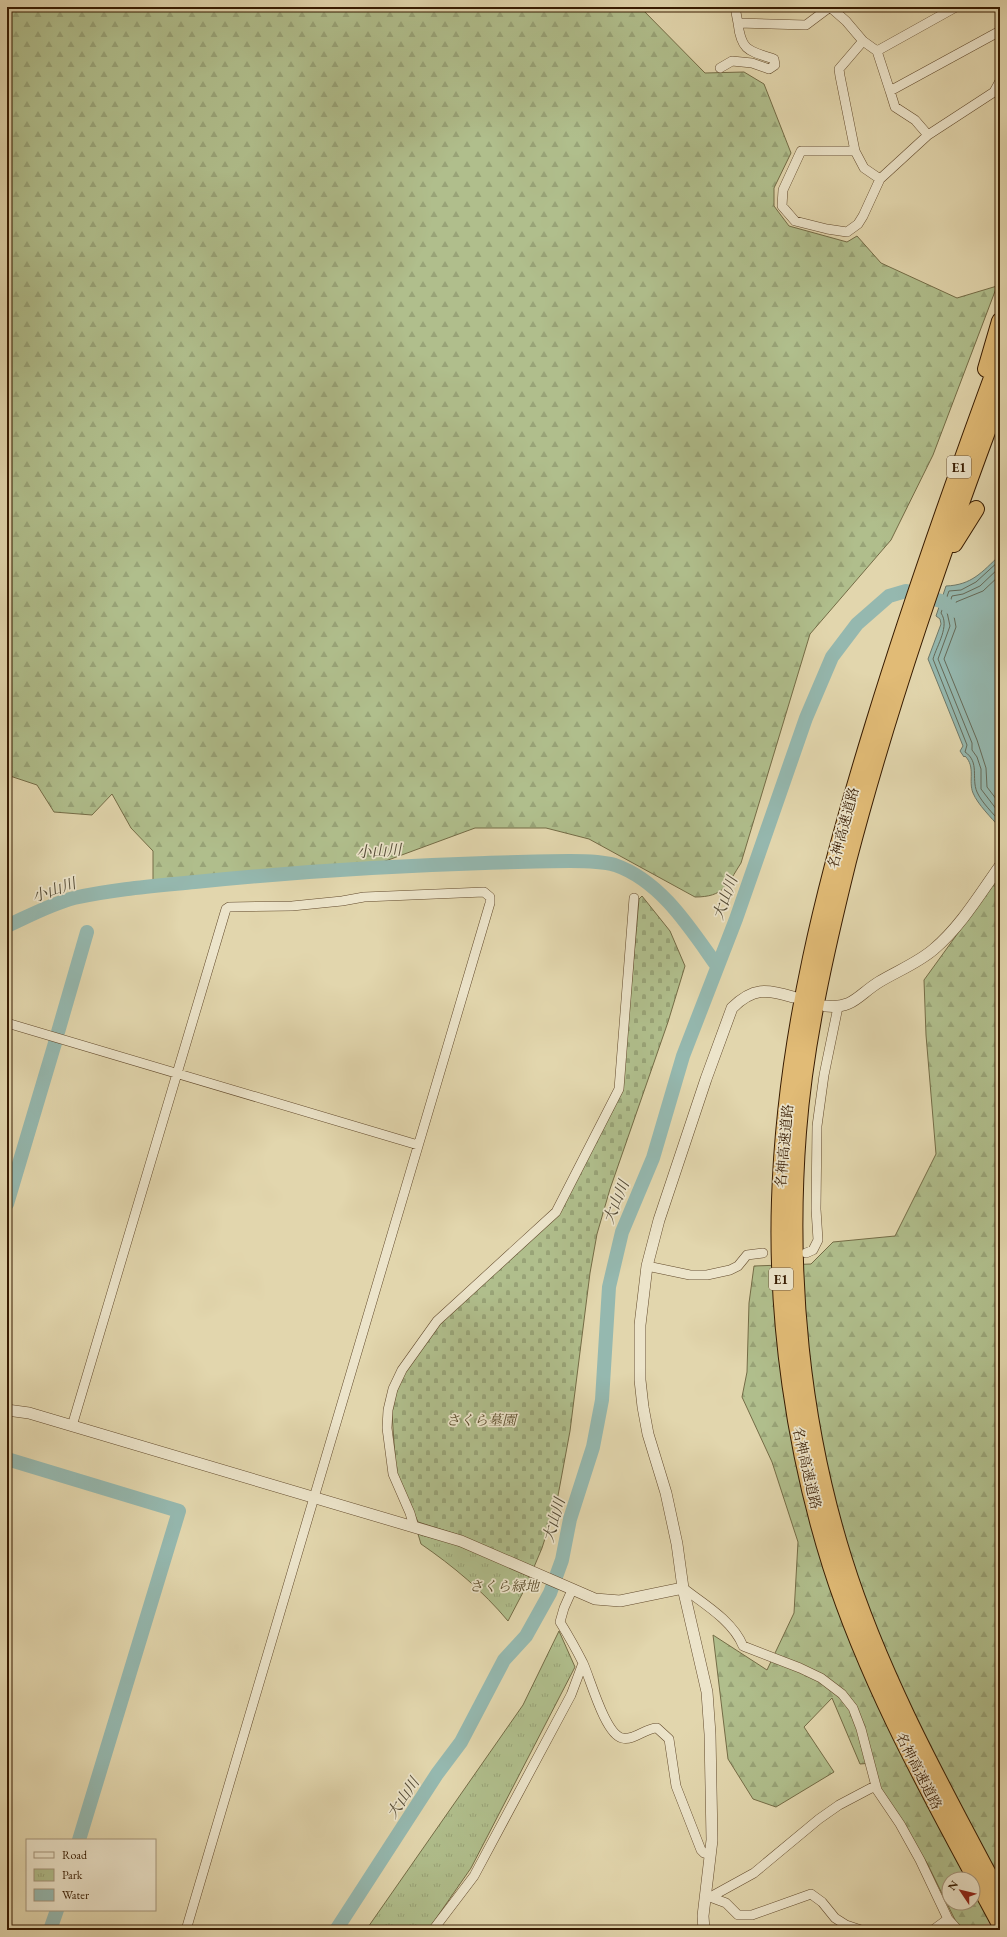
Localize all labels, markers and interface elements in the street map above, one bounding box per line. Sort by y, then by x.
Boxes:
road number: E1 [947,456,971,478]
street label: 名神高速道路 [823,785,863,871]
water label: 小山川 [356,840,404,861]
water label: 大山川 [708,872,742,922]
water label: 小山川 [29,873,80,906]
street label: 名神高速道路 [771,1103,797,1189]
water label: 大山川 [598,1176,634,1226]
road number: E1 [769,1268,793,1290]
park label: さくら墓園 [446,1411,518,1429]
street label: 名神高速道路 [789,1425,825,1511]
water label: 大山川 [538,1494,569,1544]
park label: さくら緑地 [469,1577,541,1595]
street label: 名神高速道路 [892,1729,946,1813]
water label: 大山川 [382,1772,424,1822]
legend [26,1839,156,1911]
text: Road [62,1847,88,1863]
text: Park [62,1867,83,1883]
north arrow [941,1871,981,1911]
text: N [945,1878,961,1893]
text: Water [62,1887,89,1903]

